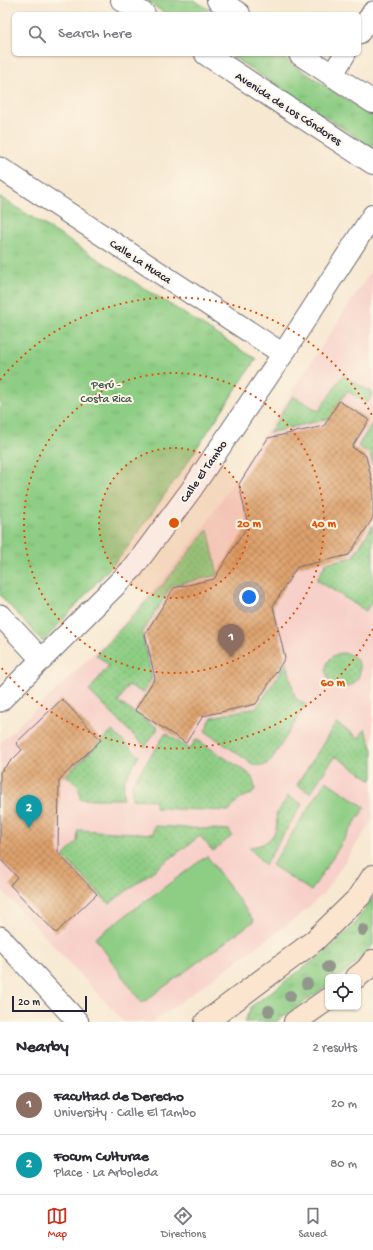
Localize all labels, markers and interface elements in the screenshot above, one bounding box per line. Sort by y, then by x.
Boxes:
search box [12,12,361,56]
icon: search [26,23,48,45]
text: Search here [58,25,132,43]
street label: Avenida de Los Cóndores [232,70,344,150]
street label: Calle La Huaca [106,237,174,288]
park label: Perú - Costa Rica [80,379,132,407]
street label: Calle El Tambo [178,438,231,506]
centre of rings [167,516,181,530]
text: 20 m [237,518,262,532]
text: 40 m [311,518,336,532]
your location [239,587,259,607]
pin: 1 [218,624,244,657]
text: 60 m [321,677,346,691]
pin: 2 [16,795,42,828]
map controls [325,974,361,1010]
button: locate [325,974,361,1010]
scale bar [12,994,87,1013]
text: 20 m [18,997,40,1009]
text: Nearby [16,1038,69,1058]
text: 2 results [312,1041,357,1056]
text: Facultad de Derecho [54,1088,184,1106]
text: 1 [26,1097,32,1112]
text: 20 m [331,1097,357,1112]
text: University · Calle El Tambo [54,1106,196,1121]
text: Focum Culturae [54,1148,149,1166]
text: 2 [26,1157,32,1172]
text: 80 m [330,1157,357,1172]
text: Place · La Arboleda [54,1166,158,1181]
tab: Map [46,1205,68,1241]
tab: Directions [161,1205,206,1241]
tab: Saved [298,1205,327,1241]

